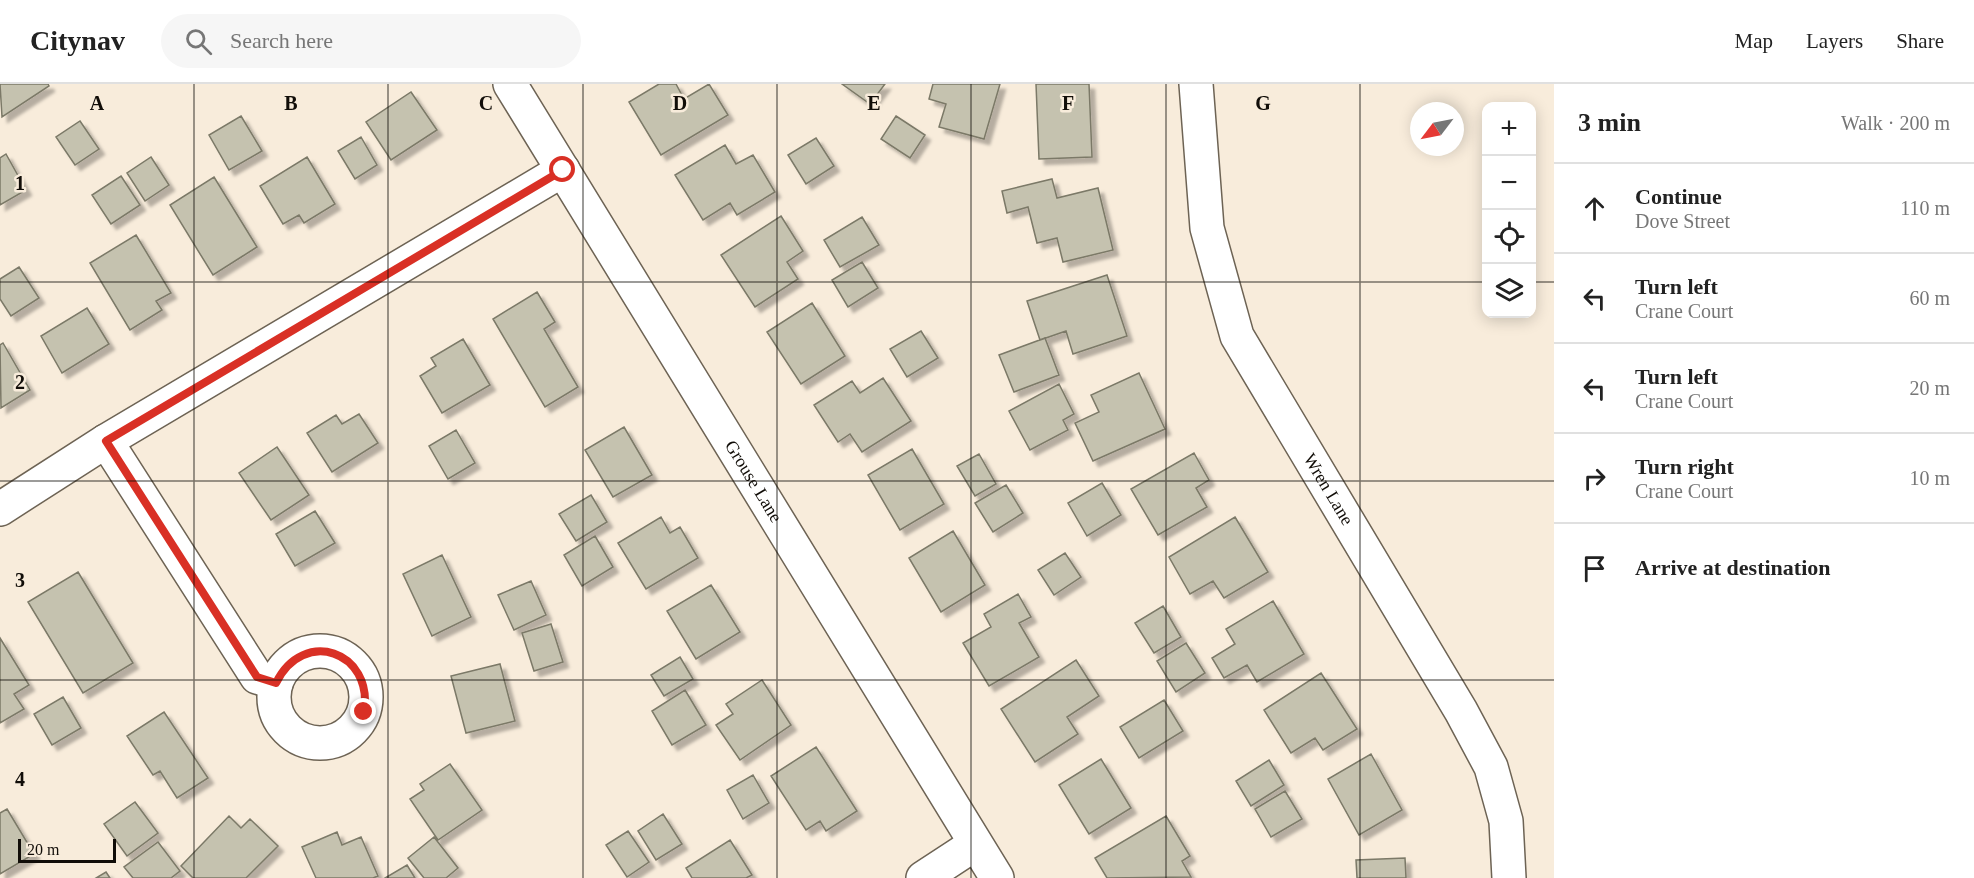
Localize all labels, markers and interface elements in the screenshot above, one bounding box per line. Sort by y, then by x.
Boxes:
search box [161,14,581,68]
text: Citynav [30,25,125,56]
icon: search [182,25,215,58]
text: Search here [230,28,333,53]
text: Map [1735,29,1773,53]
text: Layers [1806,29,1863,53]
text: Share [1896,29,1944,53]
text: A [90,92,105,114]
text: B [284,92,298,114]
text: C [479,92,493,114]
text: D [673,92,687,114]
text: E [867,92,881,114]
text: F [1062,92,1074,114]
text: G [1255,92,1271,114]
north arrow [1410,102,1464,156]
map controls [1482,102,1536,318]
button: + [1482,102,1536,156]
text: 3 min [1578,108,1641,137]
text: Walk · 200 m [1841,112,1950,134]
route start [549,156,575,182]
button: − [1482,156,1536,210]
text: 1 [15,172,25,194]
text: Continue [1635,184,1722,209]
icon: ahead [1578,192,1611,225]
text: 110 m [1900,197,1950,219]
button: locate [1482,210,1536,264]
text: Dove Street [1635,210,1730,232]
button: layers [1482,264,1536,318]
text: Turn left [1635,274,1718,299]
icon: left [1578,282,1611,315]
text: 60 m [1909,287,1950,309]
text: Crane Court [1635,300,1733,322]
text: Turn left [1635,364,1718,389]
text: 2 [15,371,25,393]
icon: left [1578,372,1611,405]
text: 20 m [1909,377,1950,399]
text: Crane Court [1635,390,1733,412]
street label: Grouse Lane [721,437,786,526]
street label: Wren Lane [1299,450,1358,529]
text: Turn right [1635,454,1734,479]
icon: right [1578,462,1611,495]
text: 10 m [1909,467,1950,489]
text: Crane Court [1635,480,1733,502]
icon: arrive [1578,552,1611,585]
text: Arrive at destination [1635,555,1831,580]
text: 3 [15,569,25,591]
route end [350,698,376,724]
text: 4 [15,768,25,790]
scale bar [18,836,116,864]
text: 20 m [27,841,59,858]

